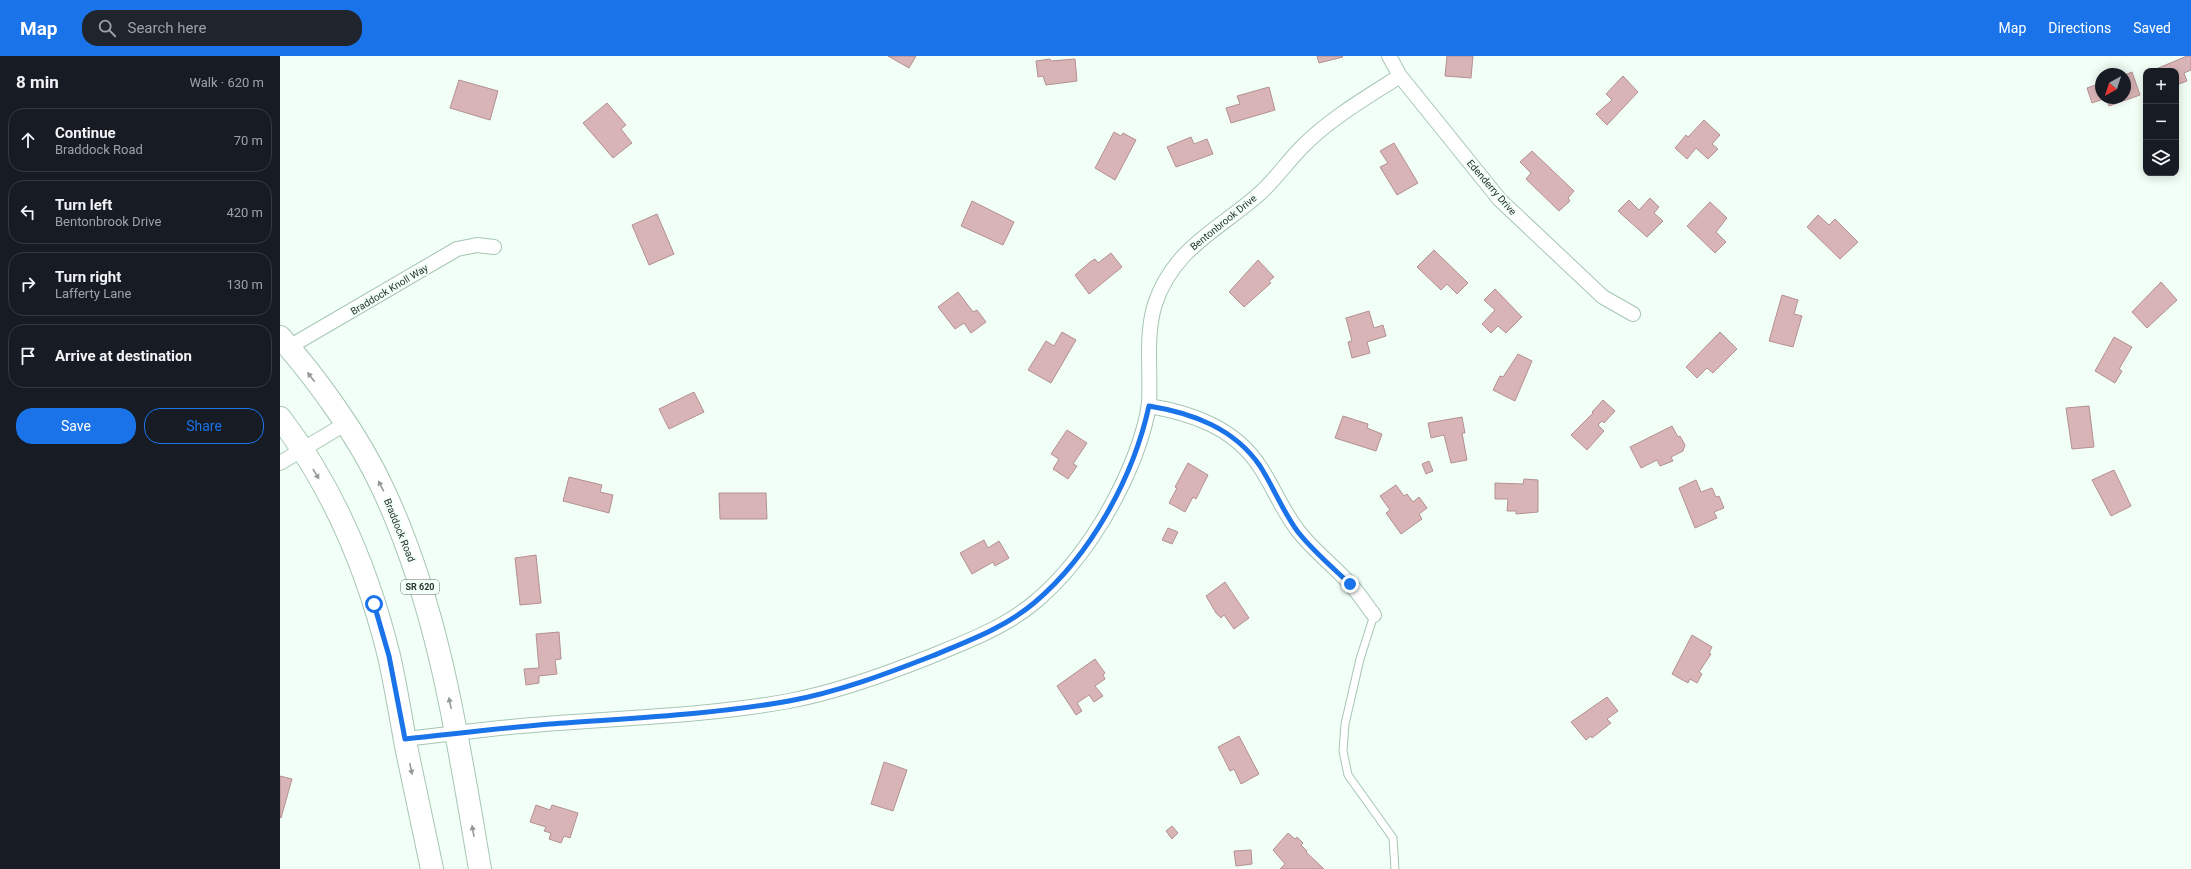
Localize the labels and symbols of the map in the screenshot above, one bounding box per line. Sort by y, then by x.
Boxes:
north arrow [2095,68,2131,104]
street label: Edenderry Drive [1465,157,1519,217]
street label: Bentonbrook Drive [1188,192,1259,252]
street label: Braddock Knoll Way [349,262,430,317]
one-way arrow [307,371,315,382]
one-way arrow [313,468,320,480]
one-way arrow [378,480,384,492]
street label: Braddock Road [382,497,417,564]
route end [1341,575,1359,593]
road number: SR 620 [401,580,439,594]
route start [365,595,383,613]
one-way arrow [446,697,452,709]
one-way arrow [408,763,414,776]
one-way arrow [470,824,476,837]

